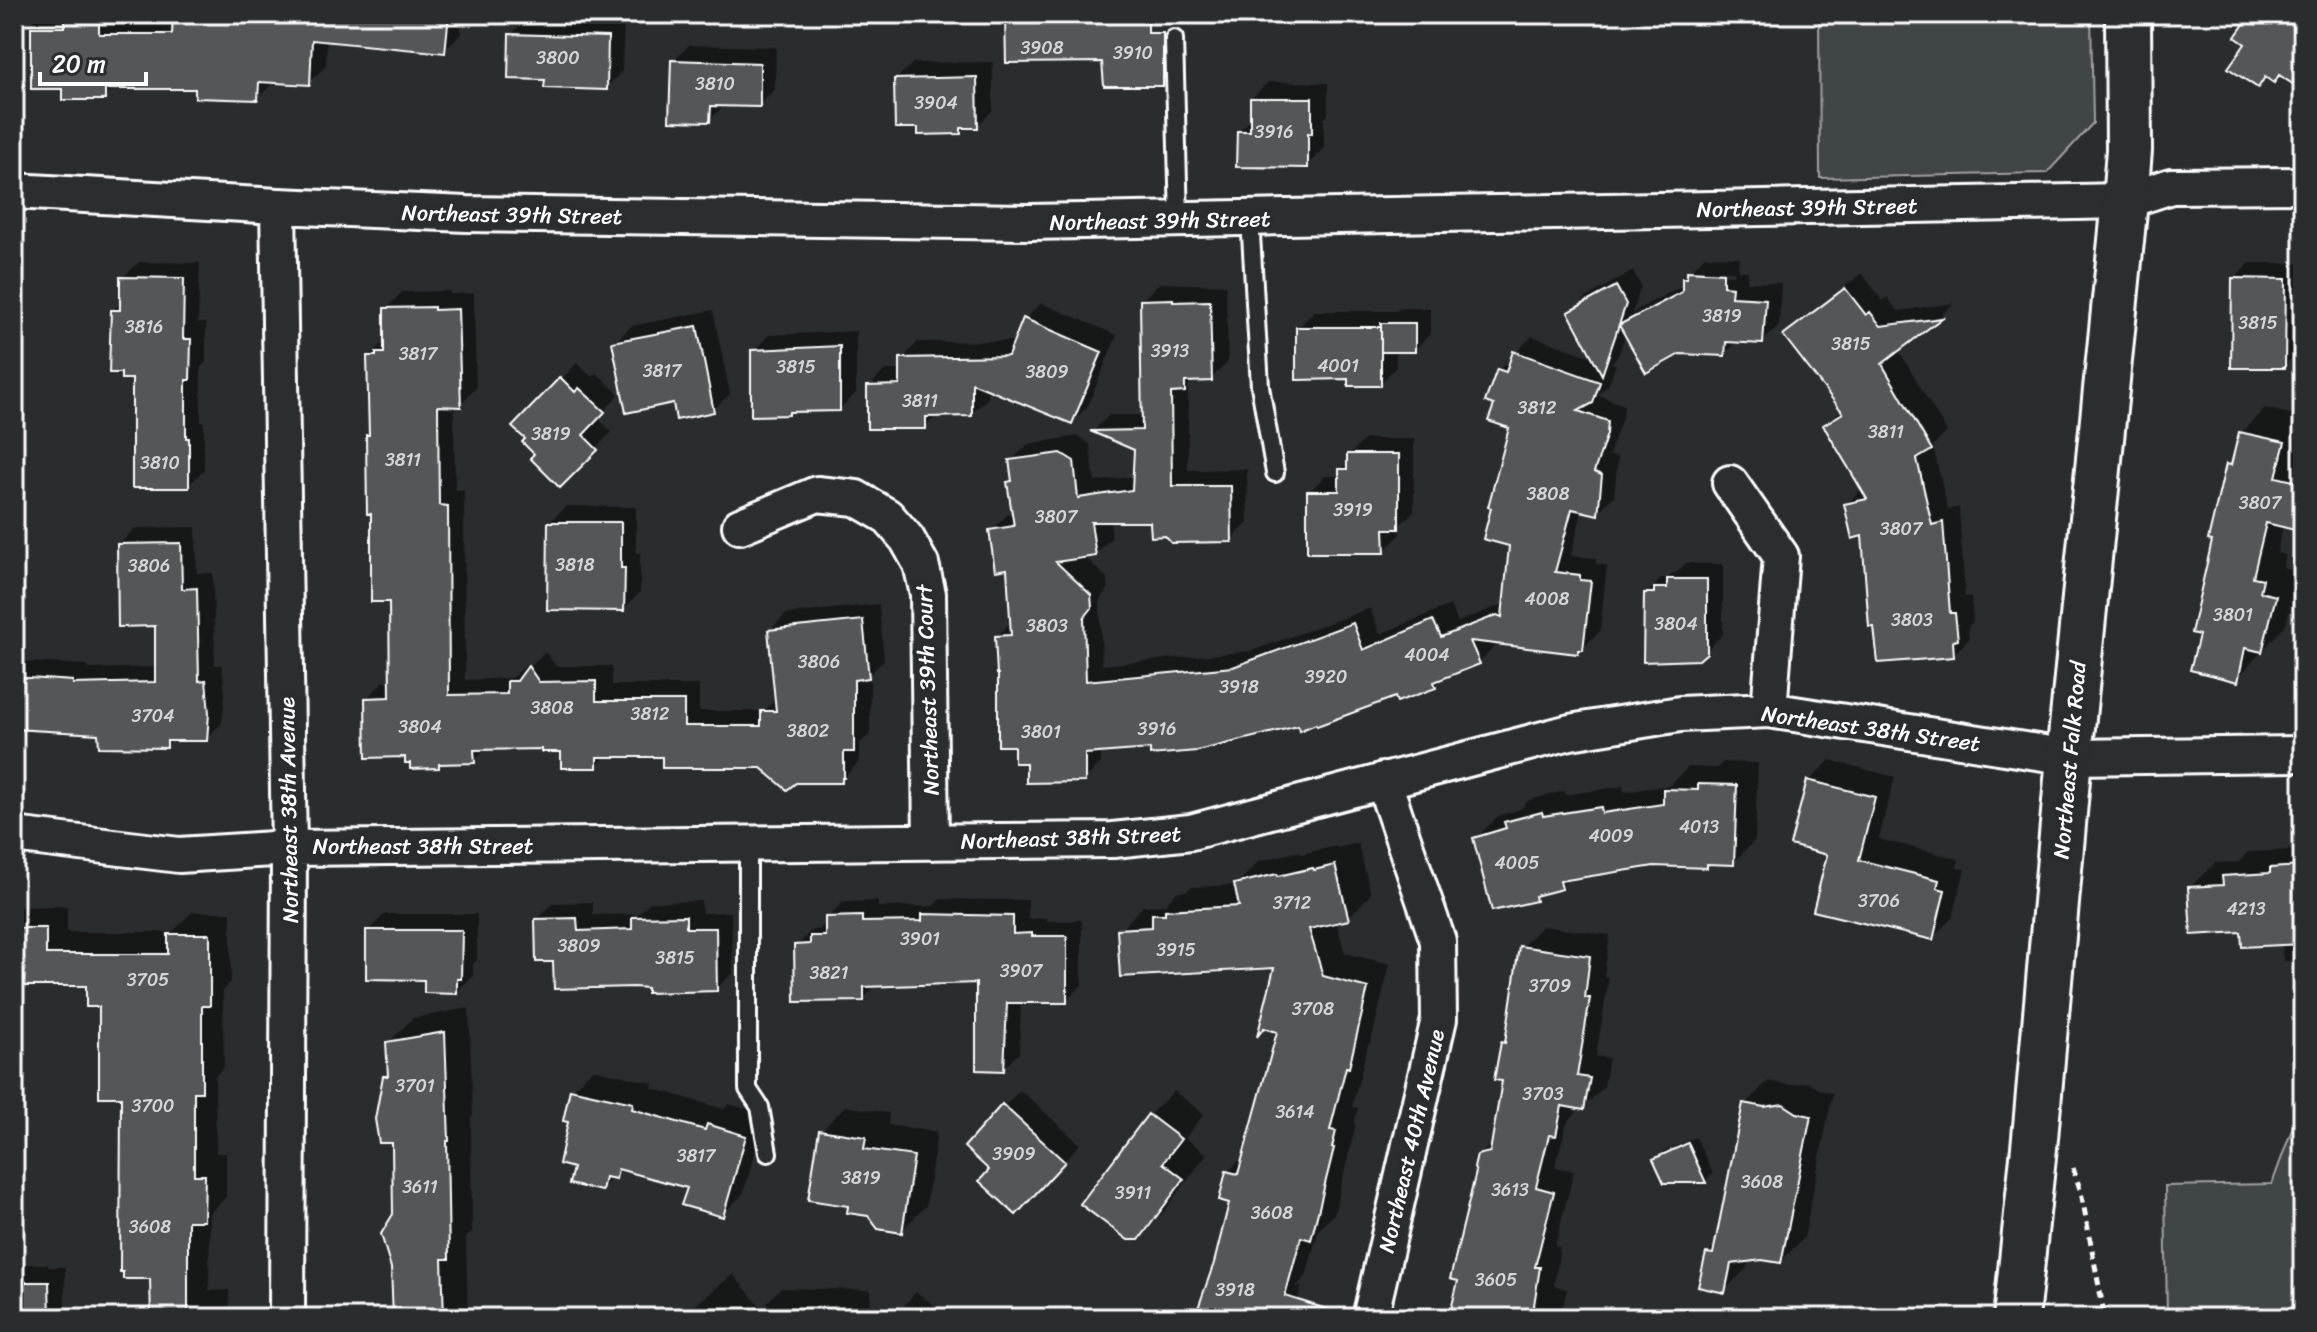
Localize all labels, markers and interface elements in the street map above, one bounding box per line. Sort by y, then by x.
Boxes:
house number: 3908 [1020,32,1064,64]
scale bar [40,36,146,86]
house number: 3910 [1113,37,1153,69]
house number: 3800 [536,42,580,74]
text: 20 m [52,43,106,85]
house number: 3810 [695,68,735,100]
house number: 3904 [914,87,958,119]
house number: 3916 [1255,116,1293,148]
street label: Northeast 39th Street [1696,186,1918,229]
street label: Northeast 39th Street [401,193,623,236]
street label: Northeast 39th Street [1049,199,1271,242]
house number: 3819 [1702,300,1742,332]
house number: 3815 [2238,307,2278,339]
house number: 3816 [125,311,163,343]
house number: 3815 [1831,328,1871,360]
house number: 3913 [1151,335,1189,367]
house number: 3817 [399,338,439,370]
house number: 4001 [1317,350,1359,382]
house number: 3815 [776,351,816,383]
house number: 3817 [643,355,683,387]
house number: 3809 [1025,356,1069,388]
house number: 3811 [902,385,938,417]
house number: 3812 [1518,392,1556,424]
house number: 3811 [1868,416,1904,448]
house number: 3819 [531,418,571,450]
house number: 3811 [385,444,421,476]
house number: 3810 [140,447,180,479]
house number: 3808 [1527,478,1570,510]
house number: 3807 [2239,487,2283,519]
house number: 3919 [1333,494,1373,526]
house number: 3807 [1035,501,1079,533]
house number: 3807 [1880,513,1924,545]
house number: 3818 [555,549,595,581]
house number: 3806 [128,550,170,582]
street label: Northeast 39th Court [904,583,951,796]
house number: 4008 [1525,583,1570,615]
house number: 3801 [2213,599,2253,631]
house number: 3803 [1891,604,1933,636]
house number: 3804 [1654,608,1698,640]
house number: 3803 [1026,610,1068,642]
house number: 4004 [1404,639,1450,671]
house number: 3806 [798,646,840,678]
street label: Northeast Falk Road [2041,658,2098,860]
house number: 3920 [1305,661,1347,693]
house number: 3918 [1219,671,1259,703]
house number: 3808 [531,692,574,724]
street label: Northeast 38th Street [1759,694,1983,763]
street label: Northeast 38th Avenue [267,696,310,923]
house number: 3812 [631,698,669,730]
house number: 3704 [132,700,174,732]
house number: 3804 [398,711,442,743]
house number: 3916 [1138,713,1176,745]
house number: 3802 [787,715,829,747]
house number: 3801 [1021,716,1061,748]
house number: 4013 [1679,811,1719,843]
street label: Northeast 38th Street [960,814,1182,861]
house number: 4009 [1588,820,1634,852]
street label: Northeast 38th Street [313,827,534,866]
house number: 4005 [1495,847,1540,879]
house number: 3706 [1858,885,1900,917]
house number: 3712 [1273,887,1311,919]
house number: 4213 [2226,893,2266,925]
house number: 3901 [900,923,940,955]
house number: 3809 [557,930,601,962]
house number: 3915 [1156,934,1196,966]
house number: 3815 [655,942,695,974]
house number: 3907 [1000,955,1044,987]
house number: 3821 [810,957,849,989]
house number: 3705 [127,964,169,996]
house number: 3709 [1529,970,1571,1002]
house number: 3708 [1292,993,1334,1025]
street label: Northeast 40th Avenue [1367,1025,1456,1257]
house number: 3701 [395,1070,435,1102]
house number: 3703 [1522,1078,1564,1110]
house number: 3700 [132,1090,174,1122]
house number: 3614 [1275,1096,1315,1128]
house number: 3909 [992,1138,1036,1170]
house number: 3817 [677,1140,717,1172]
house number: 3819 [841,1162,881,1194]
house number: 3608 [1741,1166,1783,1198]
house number: 3611 [402,1171,438,1203]
house number: 3613 [1491,1174,1529,1206]
house number: 3911 [1115,1177,1151,1209]
house number: 3608 [1251,1197,1293,1229]
house number: 3608 [129,1211,171,1243]
house number: 3605 [1475,1264,1517,1296]
house number: 3918 [1215,1274,1255,1306]

